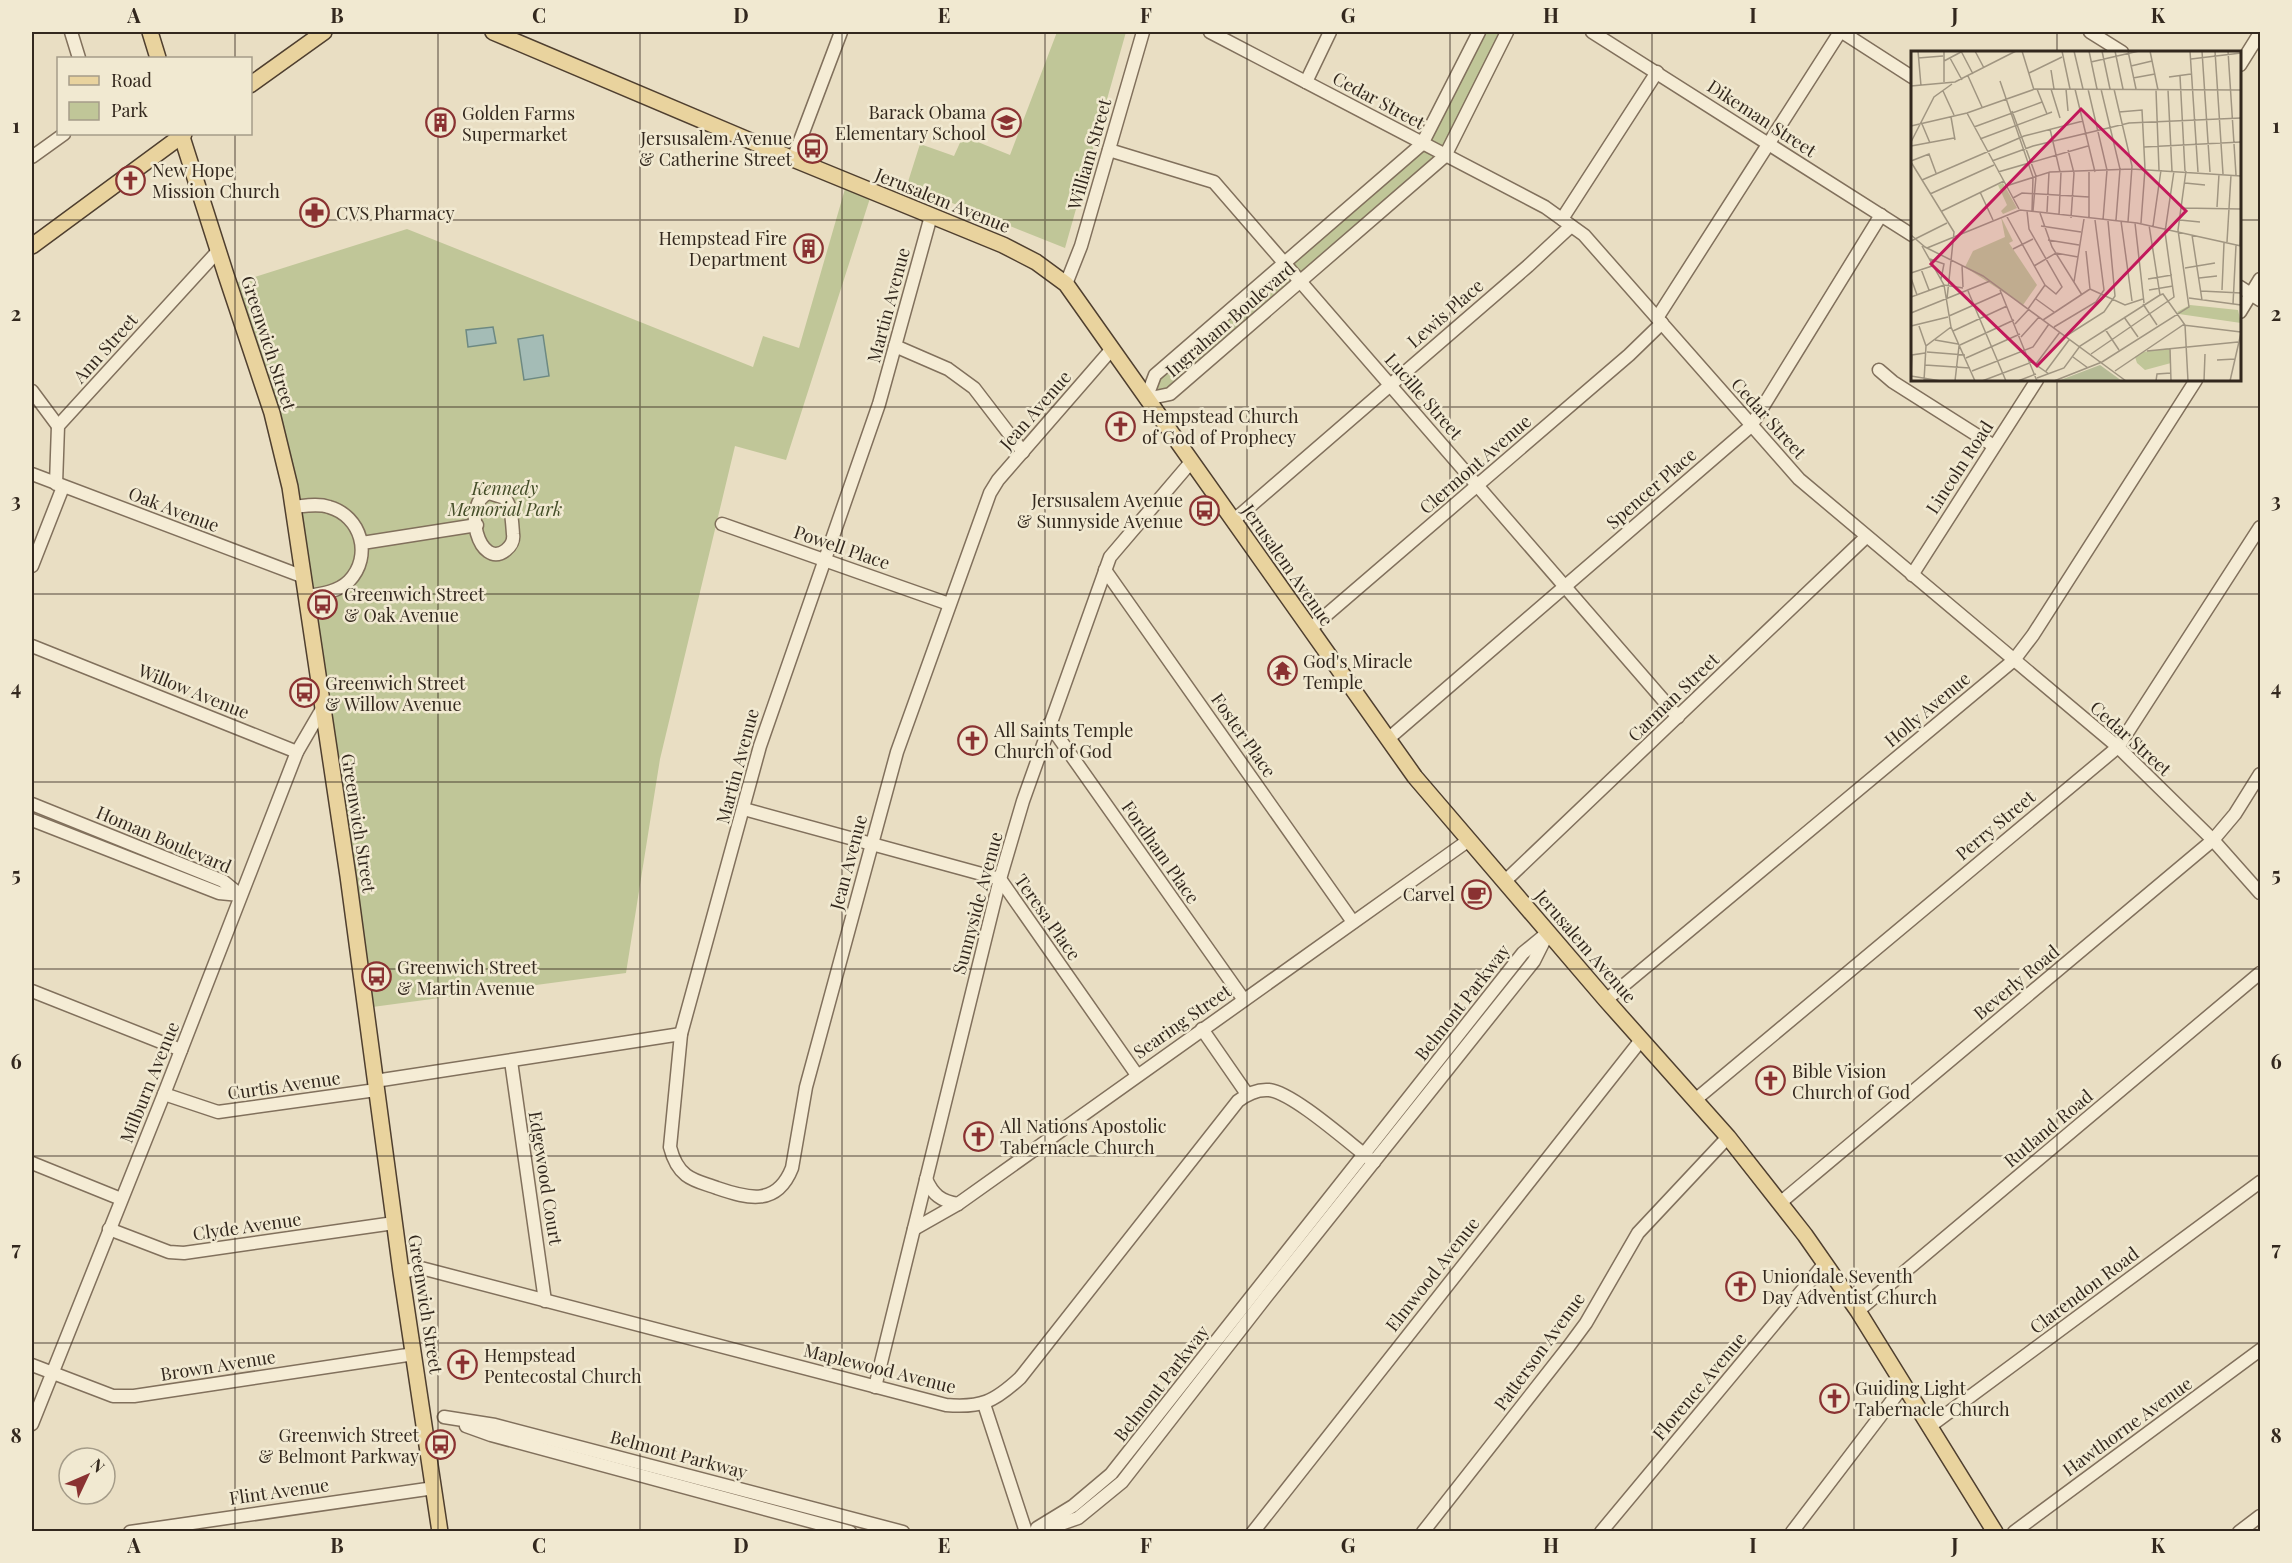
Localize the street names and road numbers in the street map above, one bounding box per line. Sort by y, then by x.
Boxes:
street label: Cedar Street [1329,66,1430,135]
street label: Dikeman Street [1703,74,1822,163]
street label: William Street [1061,95,1116,213]
street label: Jerusalem Avenue [871,162,1014,238]
street label: Martin Avenue [861,245,915,365]
street label: Ingraham Boulevard [1160,256,1300,382]
street label: Greenwich Street [236,273,302,414]
street label: Lewis Place [1402,273,1488,353]
street label: Ann Street [67,308,143,389]
street label: Lucille Street [1380,348,1469,445]
street label: Jean Avenue [993,365,1076,455]
street label: Cedar Street [1726,372,1812,464]
street label: Clermont Avenue [1414,409,1536,519]
street label: Lincoln Road [1920,415,1998,518]
street label: Spencer Place [1601,442,1701,534]
street label: Oak Avenue [125,481,223,537]
street label: Jerusalem Avenue [1236,499,1339,631]
street label: Powell Place [791,519,893,575]
street label: Carman Street [1622,647,1724,747]
street label: Willow Avenue [134,657,253,724]
street label: Holly Avenue [1879,666,1975,752]
street label: Foster Place [1206,688,1282,782]
street label: Cedar Street [2085,695,2177,781]
street label: Martin Avenue [710,706,764,826]
street label: Greenwich Street [336,752,382,895]
street label: Perry Street [1950,784,2040,865]
street label: Fordham Place [1117,796,1205,908]
street label: Homan Boulevard [93,800,236,879]
street label: Jean Avenue [824,812,872,913]
street label: Sunnyside Avenue [946,829,1008,977]
street label: Teresa Place [1010,869,1086,965]
street label: Jerusalem Avenue [1529,883,1642,1008]
street label: Belmont Parkway [1409,939,1515,1065]
street label: Beverly Road [1968,939,2064,1025]
street label: Searing Street [1128,978,1236,1064]
street label: Milburn Avenue [114,1018,184,1146]
street label: Curtis Avenue [226,1065,342,1105]
street label: Rutland Road [1998,1083,2098,1172]
street label: Edgewood Court [524,1109,569,1247]
street label: Clyde Avenue [191,1207,303,1245]
street label: Elmwood Avenue [1380,1212,1484,1336]
street label: Greenwich Street [403,1233,449,1376]
street label: Clarendon Road [2025,1241,2144,1339]
street label: Patterson Avenue [1488,1287,1590,1415]
street label: Belmont Parkway [1108,1320,1214,1446]
street label: Florence Avenue [1647,1327,1751,1445]
street label: Maplewood Avenue [801,1337,959,1399]
street label: Brown Avenue [159,1344,277,1386]
street label: Hawthorne Avenue [2058,1371,2196,1481]
street label: Belmont Parkway [608,1424,750,1484]
street label: Flint Avenue [228,1472,330,1510]

